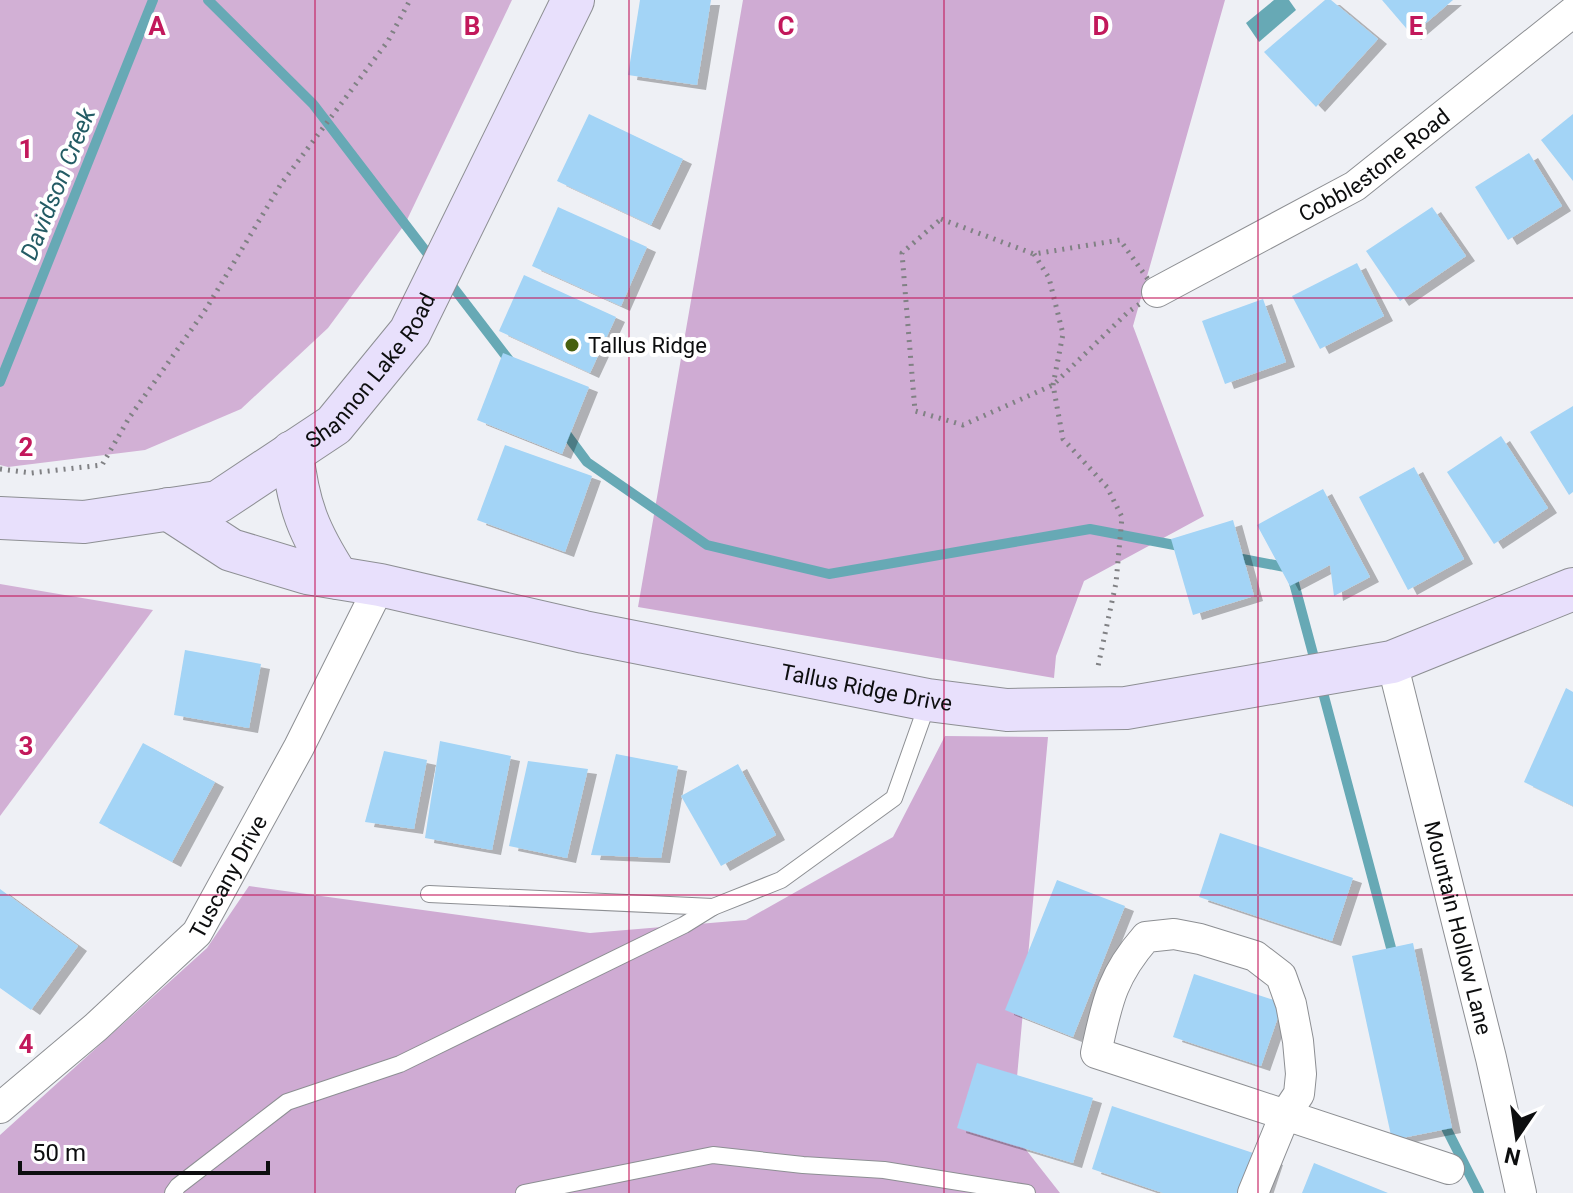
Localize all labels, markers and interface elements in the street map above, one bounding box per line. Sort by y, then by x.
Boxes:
text: A [148,11,166,41]
text: B [464,11,480,41]
text: C [777,11,795,41]
text: D [1093,11,1109,41]
text: E [1409,11,1424,41]
water label: Davidson Creek [15,103,102,264]
street label: Cobblestone Road [1294,104,1455,227]
text: 1 [19,134,33,164]
street label: Shannon Lake Road [301,289,440,453]
place label: Tallus Ridge [588,333,707,358]
marker: Tallus Ridge [563,336,581,354]
text: 2 [19,432,33,462]
street label: Tallus Ridge Drive [779,659,954,716]
text: 3 [19,731,33,761]
street label: Tuscany Drive [185,811,272,943]
street label: Mountain Hollow Lane [1419,818,1497,1037]
text: 4 [19,1029,34,1059]
north arrow [1477,1097,1557,1177]
scale bar [20,1125,268,1175]
text: 50 m [32,1139,86,1167]
text: N [1502,1142,1523,1170]

